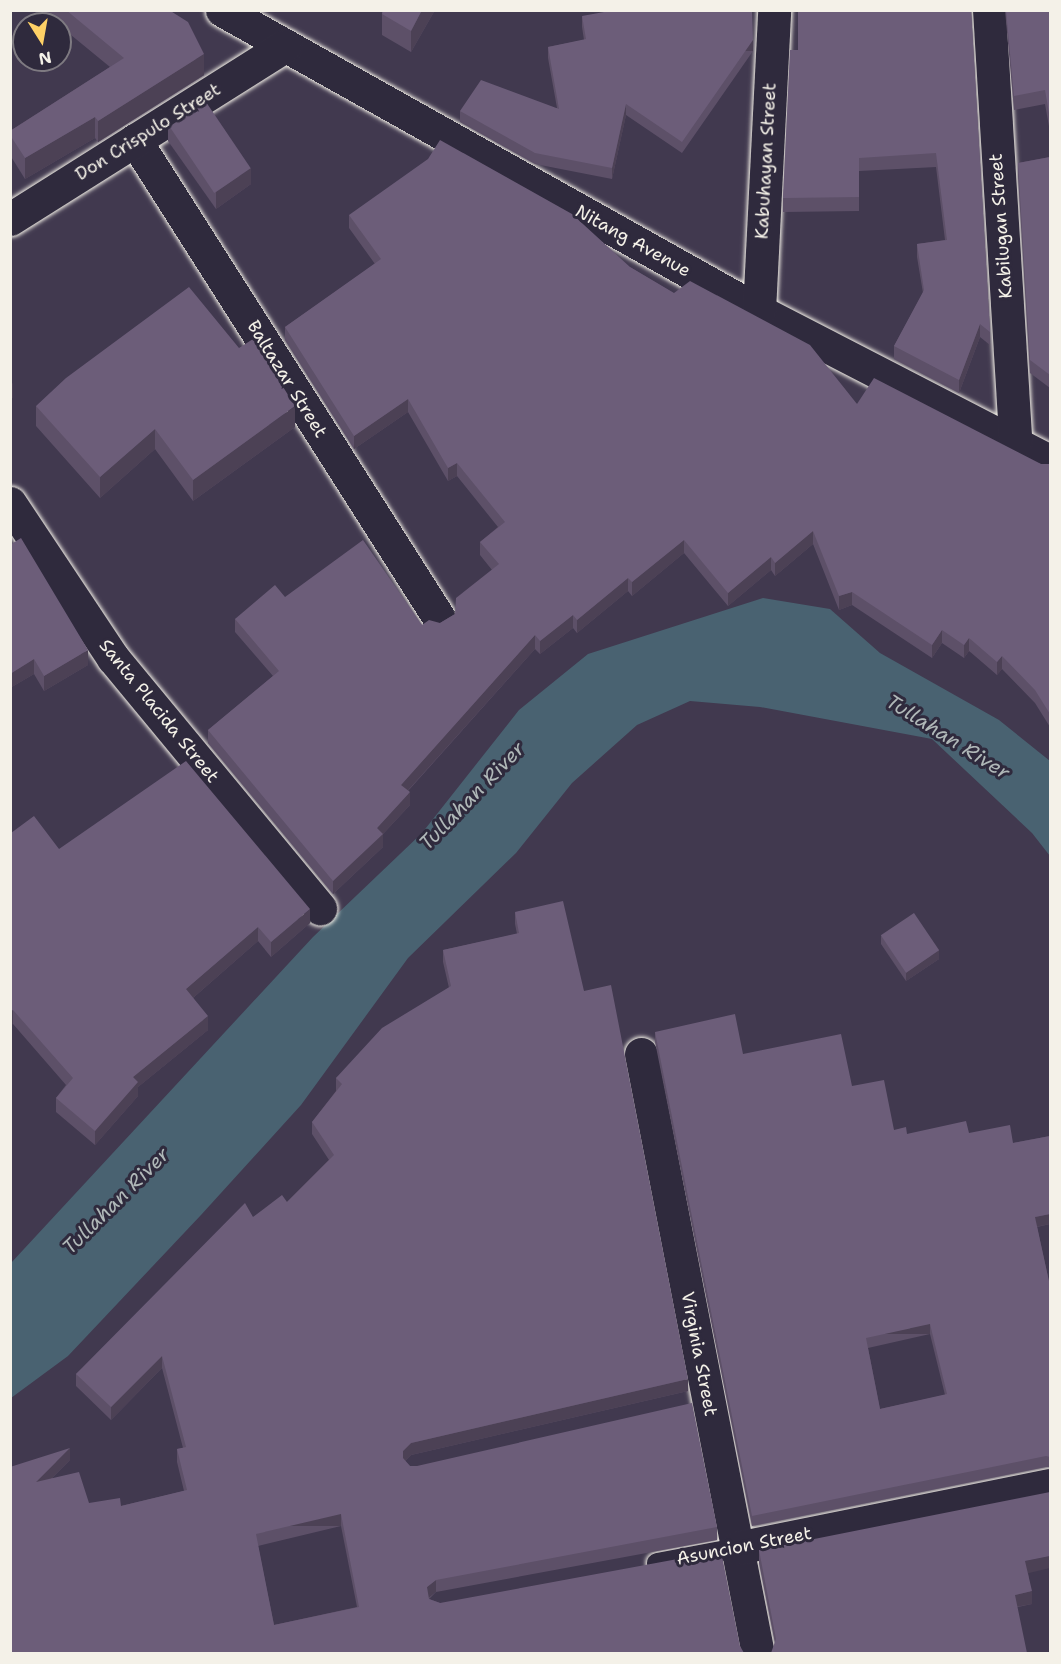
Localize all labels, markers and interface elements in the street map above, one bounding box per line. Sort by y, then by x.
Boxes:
north arrow [12,12,72,72]
text: N [37,47,53,70]
street label: Don Crispulo Street [71,79,225,185]
street label: Kabuhayan Street [751,82,781,240]
street label: Kabilugan Street [985,153,1017,299]
street label: Nitang Avenue [571,200,695,282]
street label: Baltazar Street [242,316,332,442]
street label: Santa Placida Street [94,635,224,787]
water label: Tullahan River [882,689,1014,785]
water label: Tullahan River [414,737,530,855]
water label: Tullahan River [58,1143,174,1259]
street label: Virginia Street [676,1290,722,1418]
street label: Asuncion Street [675,1522,813,1570]

